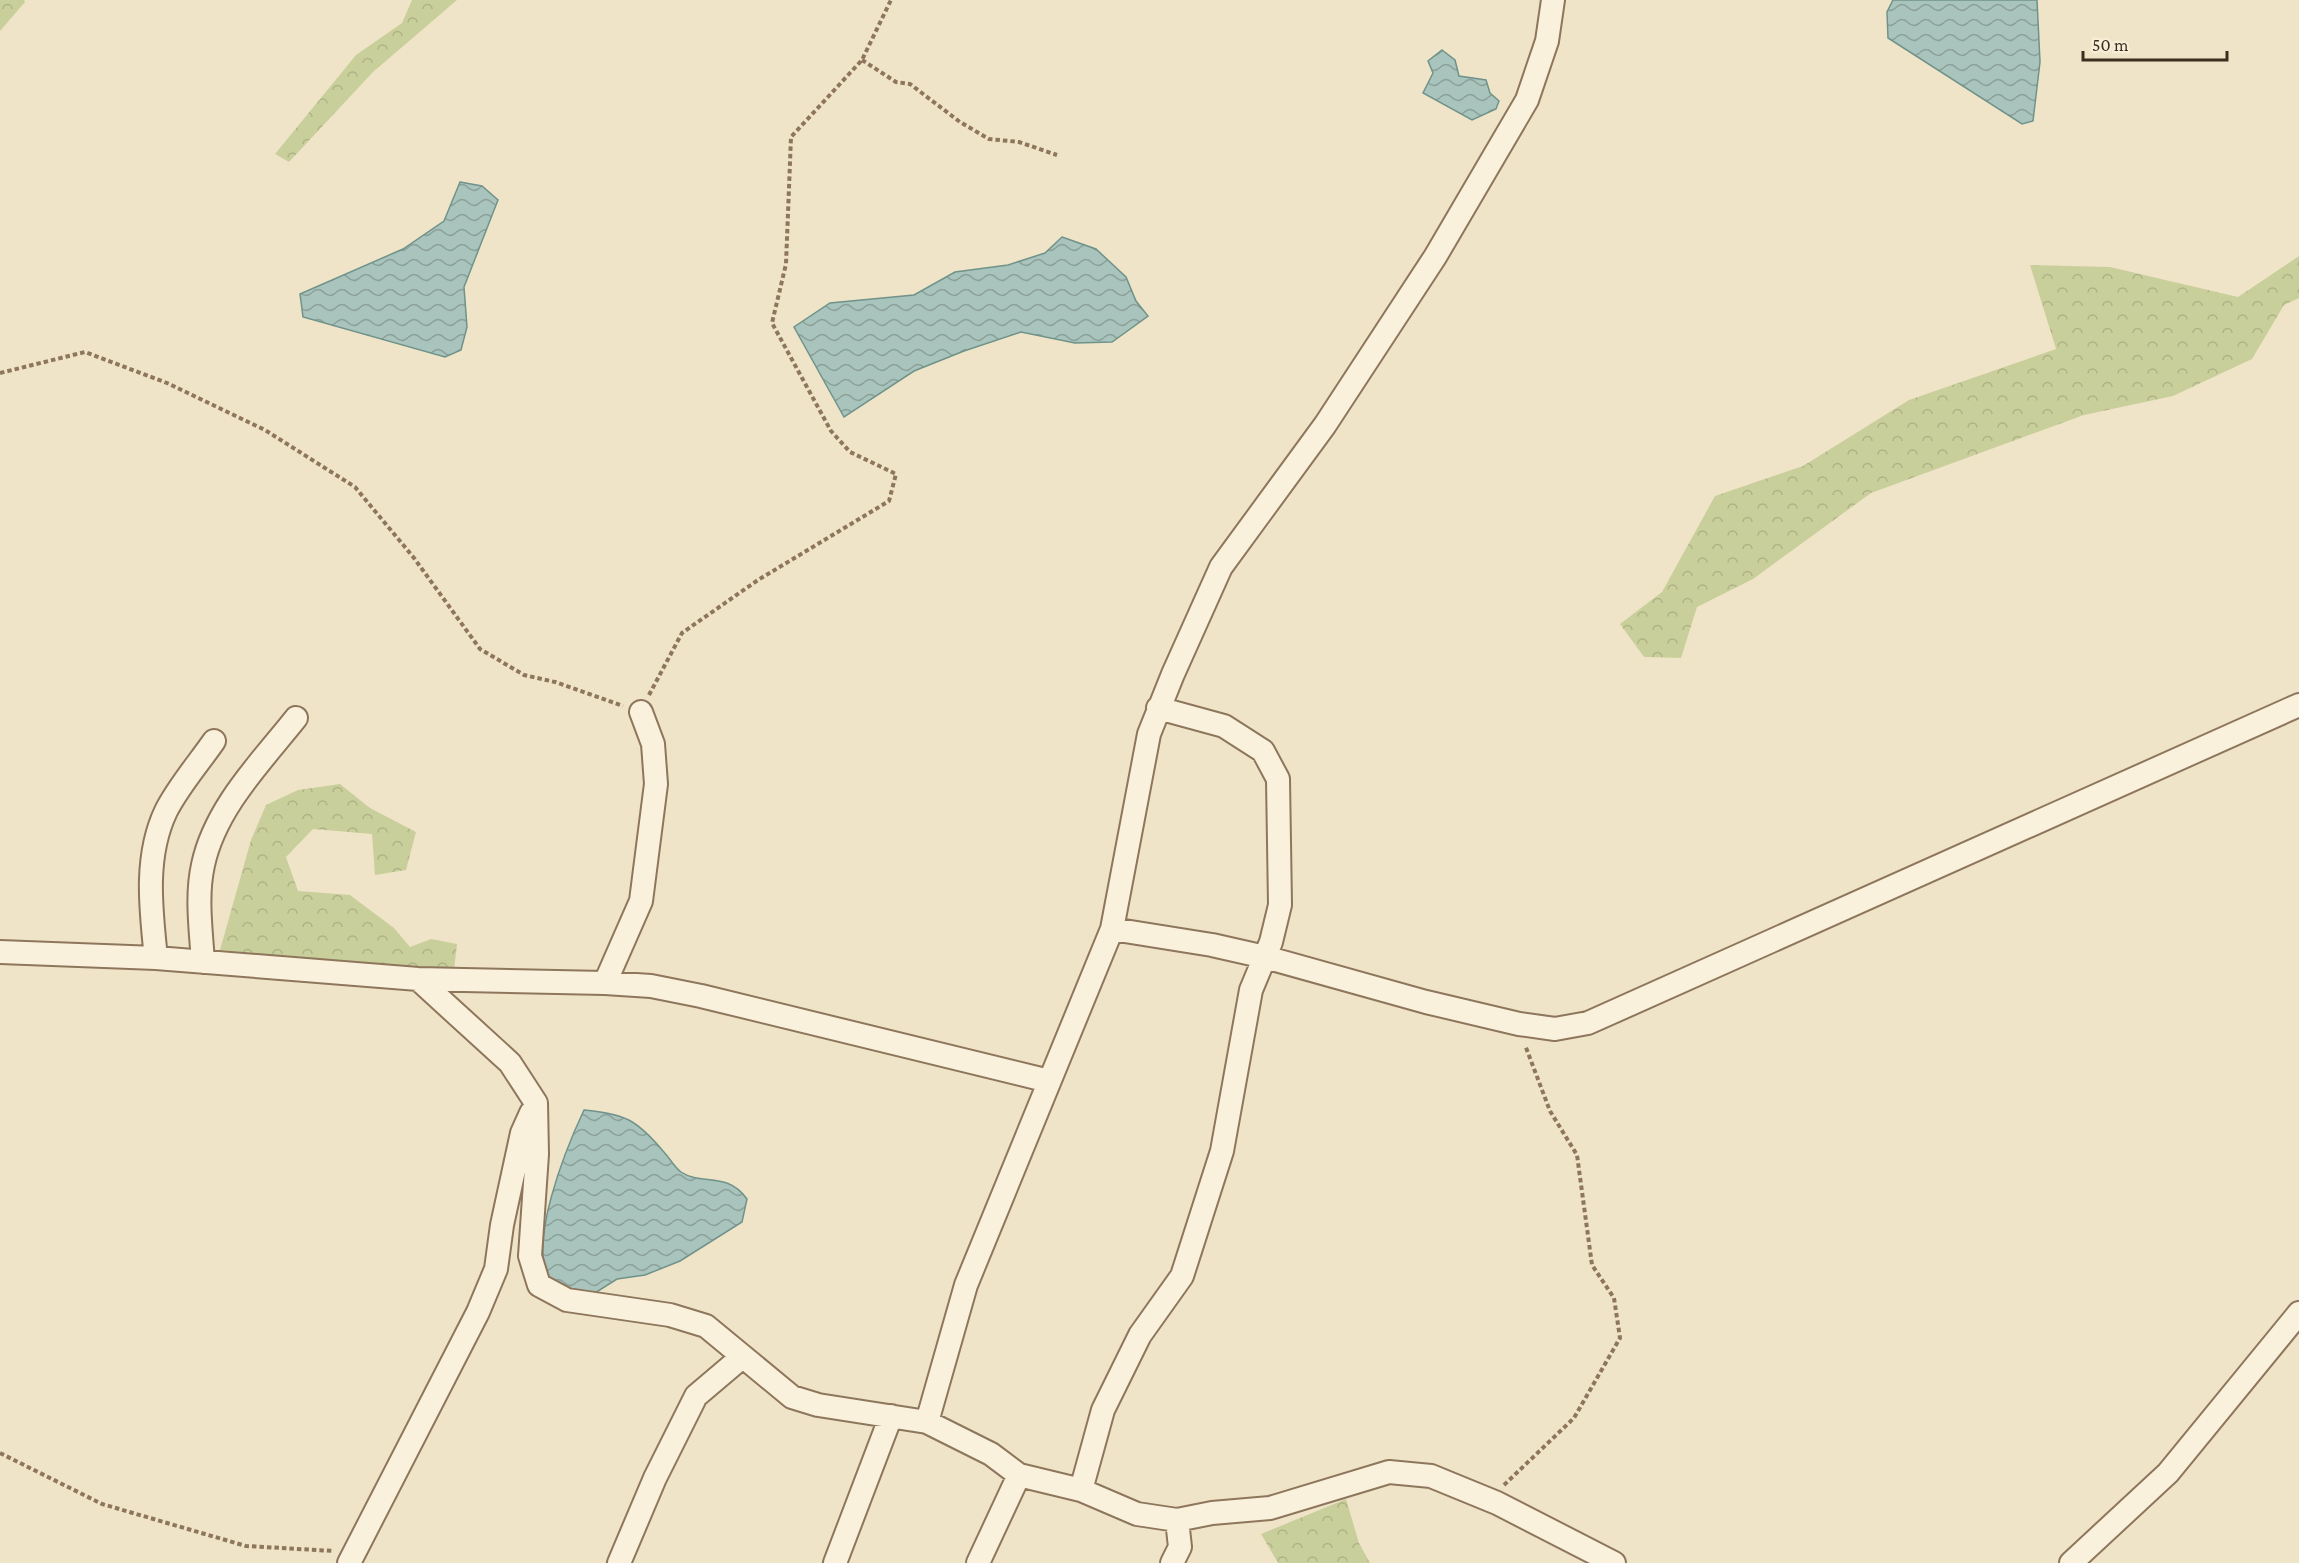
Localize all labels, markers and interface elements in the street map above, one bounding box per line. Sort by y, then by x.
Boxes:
scale bar [2083,24,2227,62]
text: 50 m [2092,35,2129,55]

